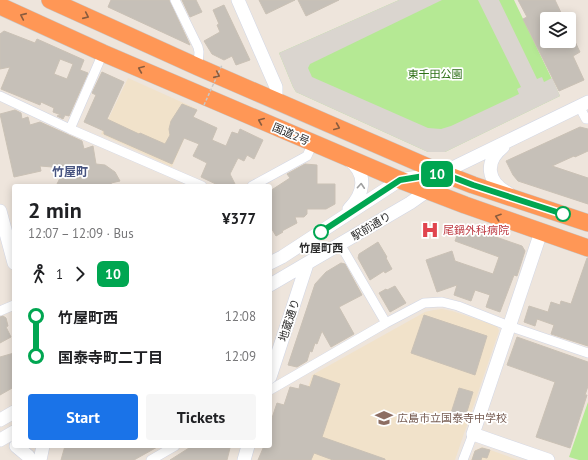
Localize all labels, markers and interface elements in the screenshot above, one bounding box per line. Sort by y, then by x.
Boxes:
one-way arrow [81,11,89,19]
map controls [540,12,576,48]
button: layers [540,12,576,48]
one-way arrow [19,13,26,21]
one-way arrow [138,66,145,74]
park label: 東千田公園 [408,67,463,81]
one-way arrow [213,70,221,78]
one-way arrow [257,118,265,126]
street label: 国道2号 [270,120,312,148]
one-way arrow [333,122,340,130]
line badge: 10 [419,161,455,187]
district label: 竹屋町 [52,164,88,179]
text: 10 [429,165,445,183]
one-way arrow [357,183,366,190]
text: 2 min [28,196,82,224]
unlabelled marker [555,206,571,222]
text: ¥377 [222,209,256,228]
street label: 駅前通り [349,209,393,243]
one-way arrow [495,213,502,221]
hospital icon: 尾鍋外科病院 [420,220,440,240]
place label: 尾鍋外科病院 [443,223,509,237]
marker: 竹屋町西 [313,224,329,240]
text: 12:07 – 12:09 · Bus [28,225,134,242]
place label: 竹屋町西 [299,241,343,255]
icon: walk [28,263,50,285]
icon: forward [69,263,91,285]
text: 10 [105,265,121,283]
text: 1 [56,266,63,283]
street label: 地蔵通り [276,297,302,343]
text: 竹屋町西 [58,308,118,327]
text: 12:08 [225,308,256,325]
text: 国泰寺町二丁目 [58,348,163,367]
text: 12:09 [225,348,256,365]
button: Start [28,394,138,440]
button: Tickets [146,394,256,440]
school or university icon: 広島市立国泰寺中学校 [374,408,394,428]
place label: 広島市立国泰寺中学校 [397,411,507,425]

